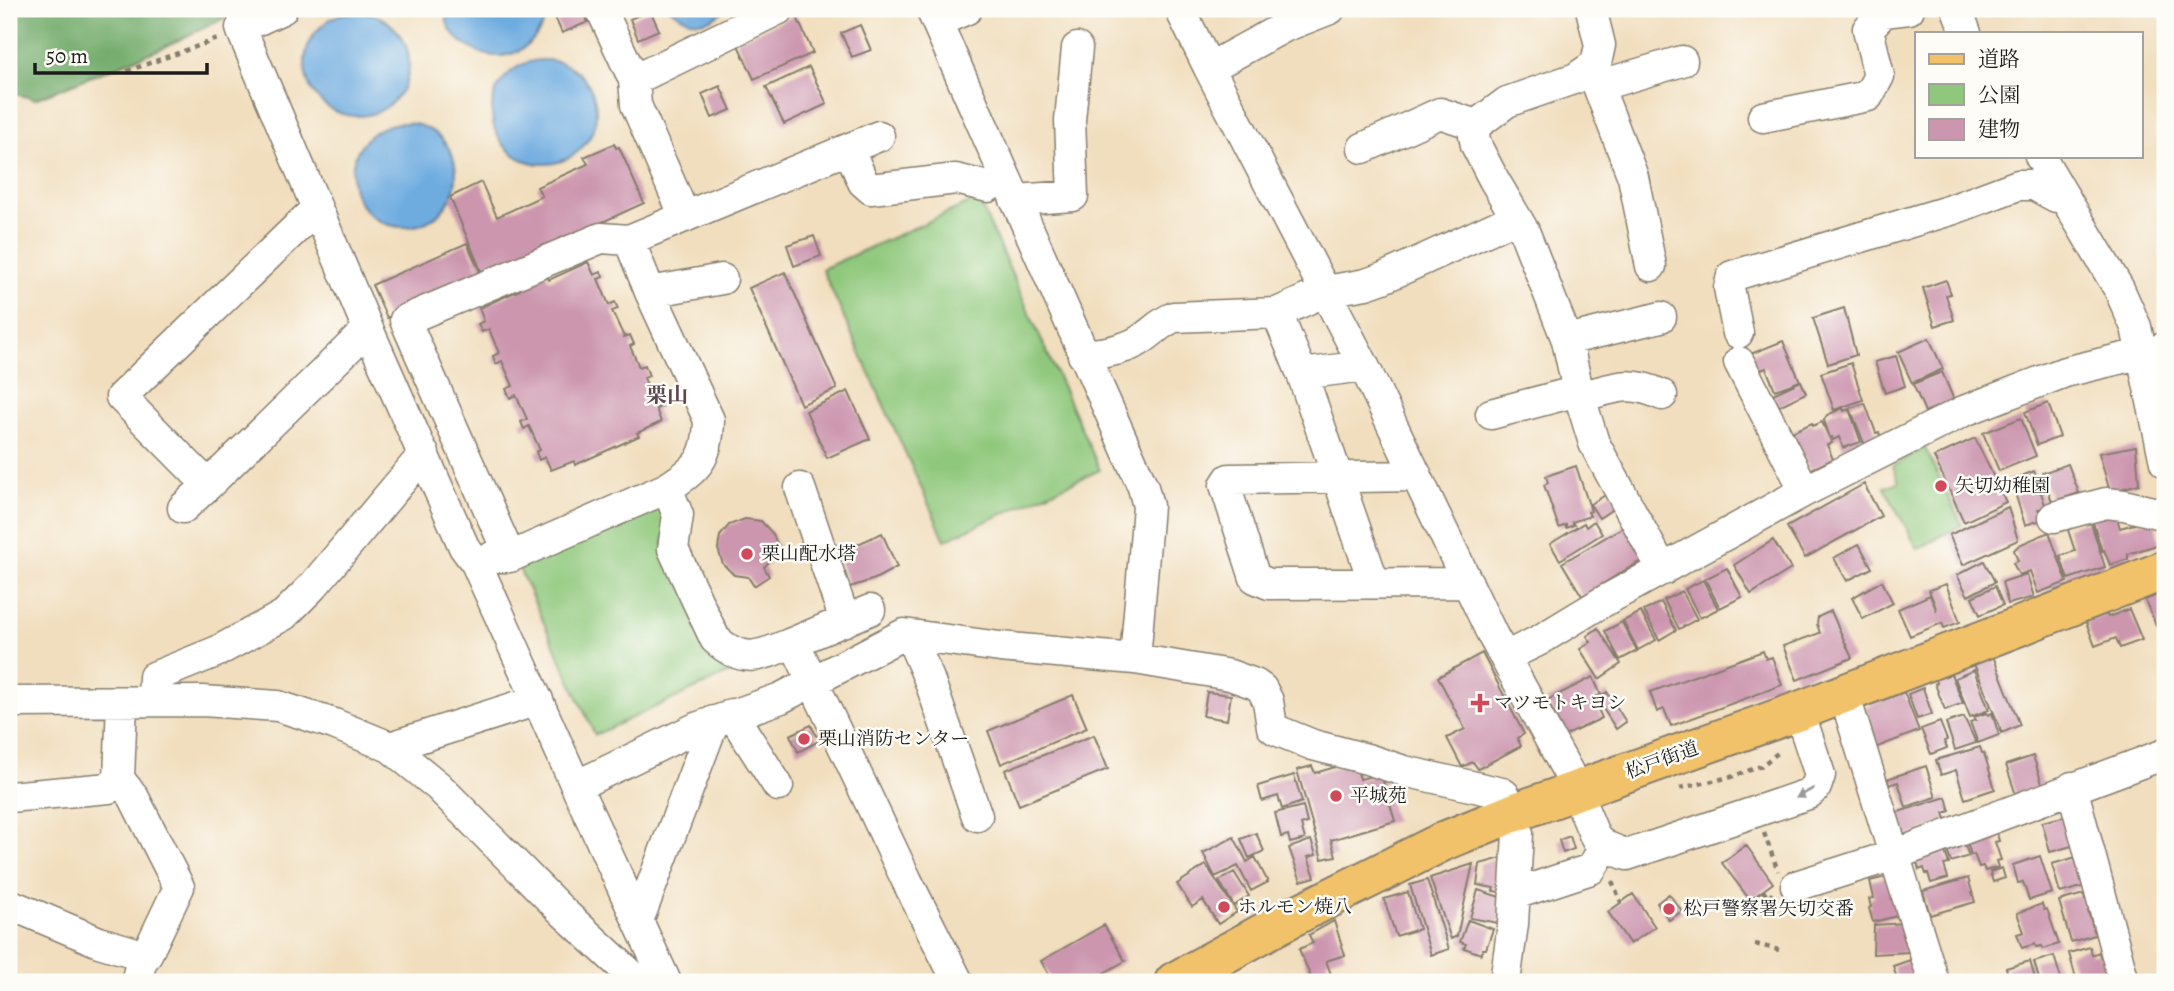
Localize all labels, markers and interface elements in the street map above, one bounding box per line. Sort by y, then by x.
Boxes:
scale bar [35,32,206,76]
legend [1915,32,2142,158]
text: 50 m [46,42,88,70]
text: 道路 [1978,45,2020,73]
text: 公園 [1978,81,2020,109]
text: 建物 [1978,115,2020,143]
district label: 栗山 [646,381,688,409]
place label: 矢切幼稚園 [1955,473,2050,499]
marker: 矢切幼稚園 [1933,478,1949,494]
place label: 栗山配水塔 [761,541,856,567]
marker: 栗山配水塔 [739,546,755,562]
place label: マツモトキヨシ [1494,690,1626,716]
marker: マツモトキヨシ [1472,695,1488,711]
place label: 栗山消防センター [818,726,969,752]
marker: 栗山消防センター [796,731,812,747]
street label: 松戸街道 [1622,735,1702,785]
place label: 平城苑 [1350,783,1407,809]
one-way arrow [1794,787,1814,799]
marker: 平城苑 [1328,788,1344,804]
place label: ホルモン焼八 [1238,894,1352,920]
place label: 松戸警察署矢切交番 [1683,896,1854,922]
marker: ホルモン焼八 [1216,899,1232,915]
marker: 松戸警察署矢切交番 [1661,901,1677,917]

